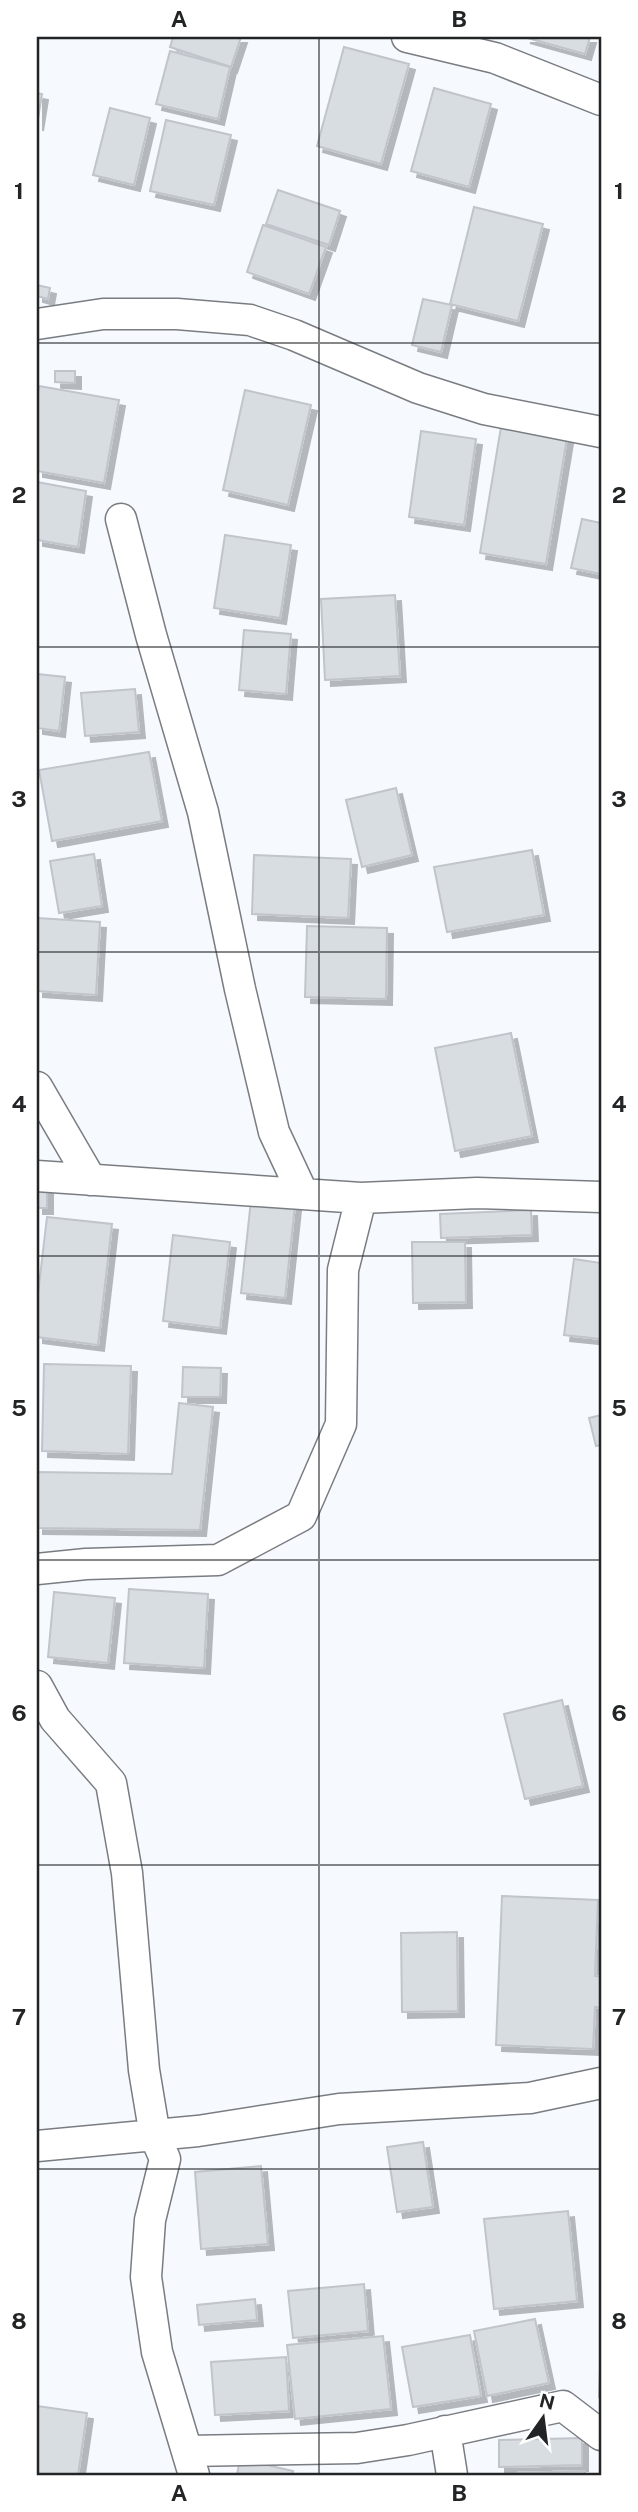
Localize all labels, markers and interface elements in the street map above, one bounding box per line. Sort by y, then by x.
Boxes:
text: A [171,5,188,32]
text: B [451,5,467,32]
text: 1 [14,177,24,204]
text: 1 [614,177,624,204]
text: 2 [12,481,26,508]
text: 2 [612,481,626,508]
text: 3 [11,785,27,812]
text: 3 [611,785,627,812]
text: 4 [11,1090,27,1117]
text: 4 [611,1090,627,1117]
text: 5 [11,1394,27,1421]
text: 5 [611,1394,627,1421]
text: 6 [11,1699,27,1726]
text: 6 [611,1699,627,1726]
text: 7 [12,2003,26,2030]
text: 7 [612,2003,626,2030]
text: 8 [11,2307,27,2334]
text: 8 [611,2307,627,2334]
north arrow [508,2382,578,2452]
text: N [537,2389,557,2414]
text: A [171,2479,188,2506]
text: B [451,2479,467,2506]

